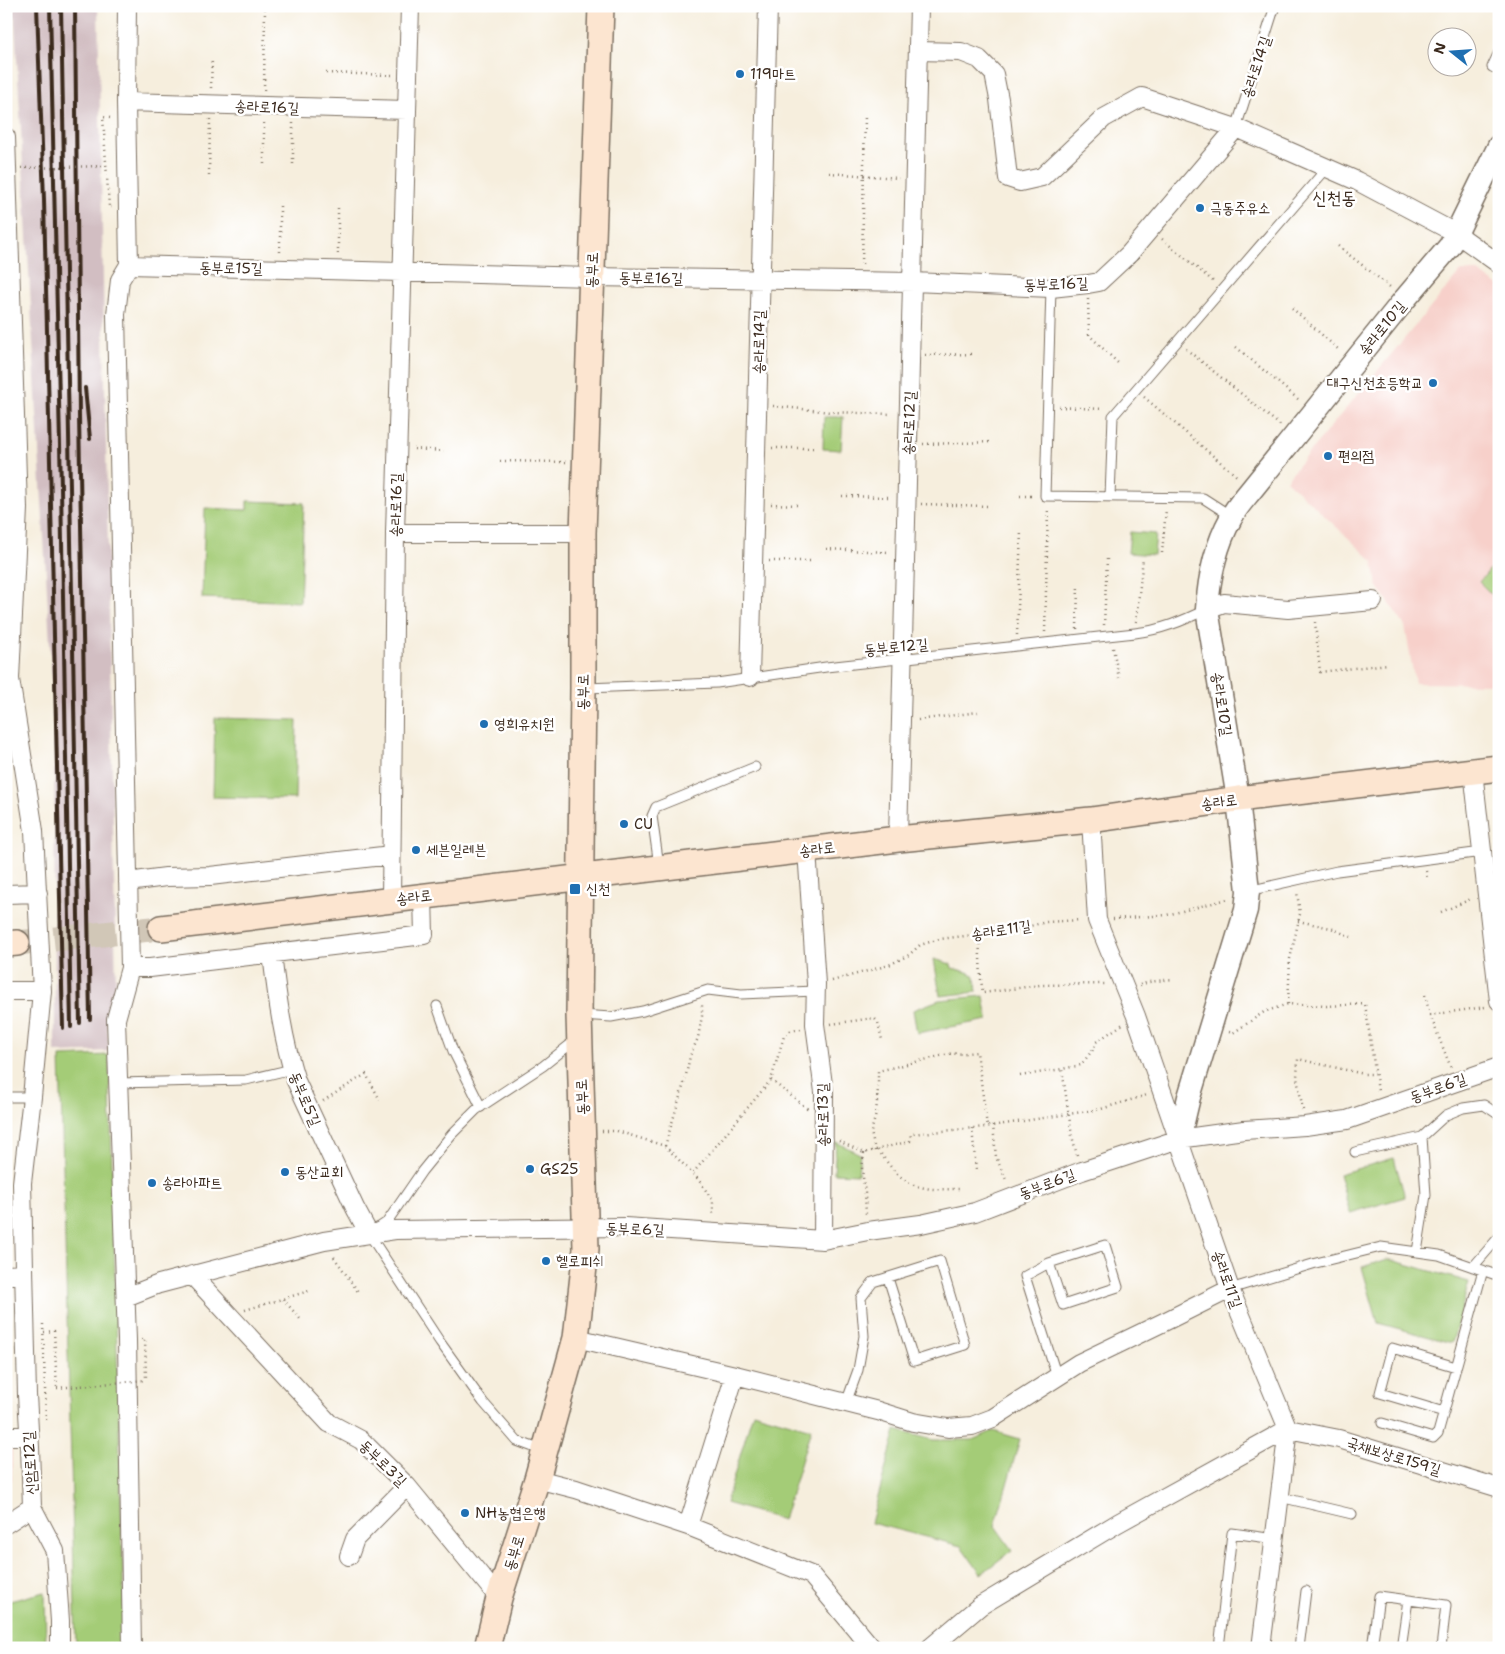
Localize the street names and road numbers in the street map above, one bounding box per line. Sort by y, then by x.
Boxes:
street label: 송라로14길 [1237,33,1275,101]
street label: 송라로16길 [234,96,300,118]
street label: 동부로 [581,252,603,288]
street label: 동부로15길 [199,257,263,279]
street label: 동부로16길 [619,267,683,289]
street label: 동부로16길 [1023,273,1089,295]
street label: 송라로10길 [1354,297,1410,359]
street label: 송라로14길 [748,310,770,374]
street label: 송라로12길 [898,391,920,455]
street label: 송라로16길 [385,473,407,537]
street label: 동부로12길 [863,634,929,660]
street label: 송라로10길 [1207,671,1237,737]
street label: 동부로 [573,674,593,710]
street label: 송라로 [1200,790,1238,814]
street label: 송라로 [798,837,836,861]
street label: 송라로 [395,885,433,909]
street label: 송라로11길 [970,915,1032,945]
street label: 동부로5길 [285,1069,325,1129]
street label: 동부로6길 [1407,1069,1469,1107]
street label: 동부로 [571,1078,593,1116]
street label: 송라로13길 [812,1083,834,1147]
street label: 동부로6길 [1016,1164,1078,1204]
street label: 동부로6길 [605,1218,665,1240]
street label: 송라로11길 [1207,1247,1247,1311]
street label: 신암로12길 [18,1430,42,1496]
street label: 국채보상로159길 [1344,1432,1444,1480]
street label: 동부로3길 [355,1435,411,1491]
street label: 동부로 [499,1533,529,1573]

